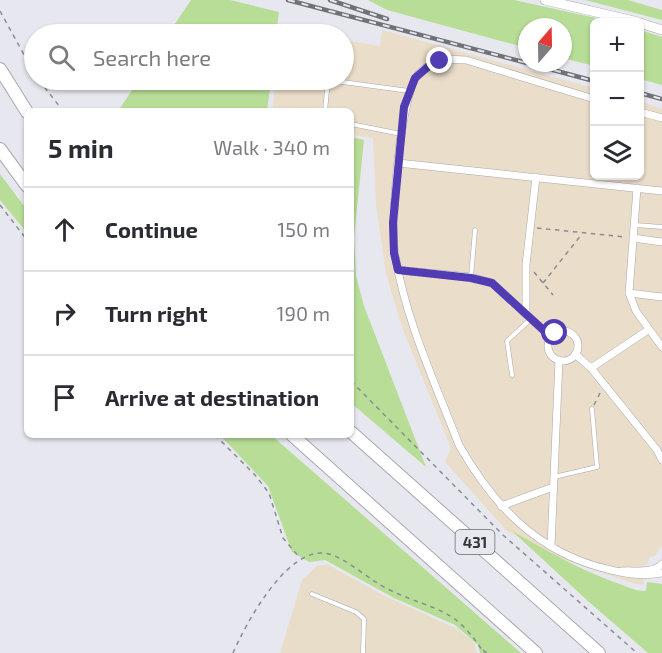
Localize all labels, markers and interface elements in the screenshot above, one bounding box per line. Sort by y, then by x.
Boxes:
north arrow [518,18,572,72]
map controls [590,18,644,180]
button: + [590,18,644,72]
search box [24,24,354,90]
icon: search [45,41,78,74]
text: Search here [93,44,211,70]
route end [426,47,452,73]
button: − [590,72,644,126]
button: layers [590,126,644,180]
text: 5 min [48,132,114,163]
text: Walk · 340 m [213,135,330,159]
icon: ahead [48,213,81,246]
text: Continue [105,216,198,242]
text: 150 m [277,217,330,241]
icon: right [48,297,81,330]
text: Turn right [105,300,207,326]
text: 190 m [277,301,330,325]
route start [541,319,567,345]
icon: arrive [48,381,81,414]
text: Arrive at destination [105,384,319,410]
road number: 431 [456,530,494,554]

